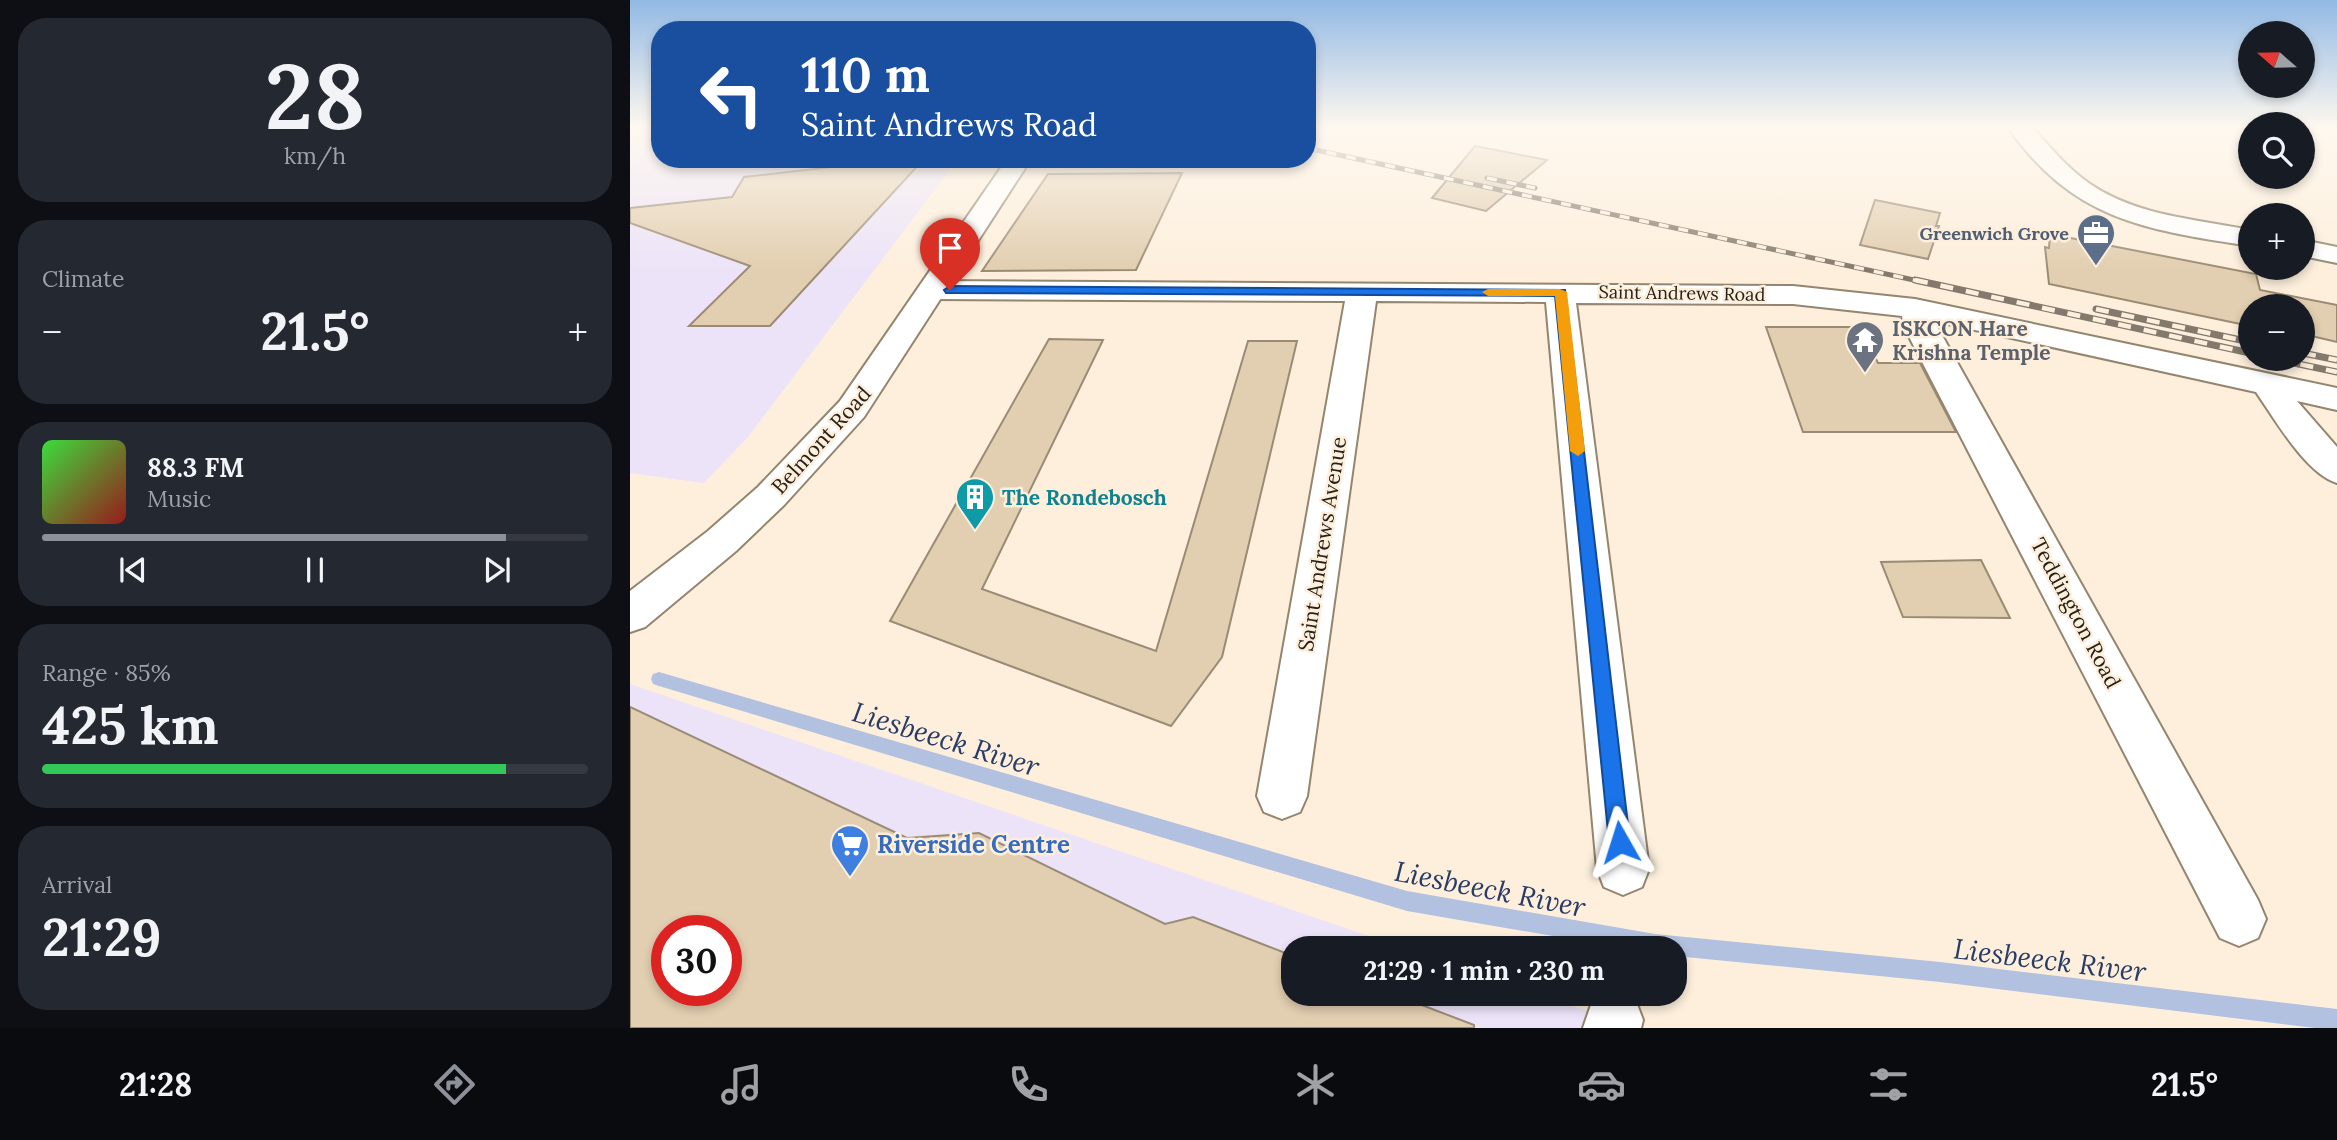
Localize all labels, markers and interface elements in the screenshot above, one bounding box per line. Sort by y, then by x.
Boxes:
north arrow [2238,21,2315,98]
map controls [2238,21,2315,371]
text: 28 [265,37,365,154]
text: 110 m [801,43,930,105]
icon: left [686,49,777,140]
text: Saint Andrews Road [801,104,1097,145]
button: search [2238,112,2315,189]
text: km/h [284,141,346,170]
button: + [2238,203,2315,280]
office icon: Greenwich Grove [2075,212,2117,267]
pin [920,218,980,290]
place label: Greenwich Grove [1920,222,2069,245]
icon: arrive [931,229,969,267]
text: Climate [42,264,124,293]
street label: Saint Andrews Road [1599,280,1766,306]
button: − [2238,294,2315,371]
text: 21.5° [261,298,369,364]
text: − [42,308,62,356]
text: + [568,308,588,356]
place label: ISKCON Hare Krishna Temple [1892,315,2051,366]
temple icon: ISKCON Hare Krishna Temple [1844,319,1886,374]
street label: Belmont Road [765,380,877,500]
street label: Saint Andrews Avenue [1292,435,1352,653]
text: 88.3 FM [147,451,244,484]
building icon: The Rondebosch [954,476,996,531]
text: Music [147,484,211,513]
place label: The Rondebosch [1002,484,1167,511]
street label: Teddington Road [2025,533,2127,693]
icon: previous [114,551,152,589]
icon: pause [296,551,334,589]
icon: next [478,551,516,589]
text: Range · 85% [42,658,171,687]
text: 425 km [42,692,219,758]
water label: Liesbeeck River [848,693,1044,785]
position arrow [1583,805,1657,879]
supermarket icon: Riverside Centre [829,823,871,878]
place label: Riverside Centre [877,829,1070,860]
water label: Liesbeeck River [1391,853,1589,925]
text: Arrival [42,870,112,899]
text: 21:29 [42,904,162,970]
speed limit sign: 30 [651,915,742,1006]
water label: Liesbeeck River [1952,930,2149,990]
text: 21:29 · 1 min · 230 m [1364,954,1604,987]
icon: directions [430,1060,479,1109]
icon: music [717,1060,766,1109]
icon: phone [1004,1060,1053,1109]
icon: climate [1291,1060,1340,1109]
icon: car [1577,1060,1626,1109]
icon: filters [1864,1060,1913,1109]
text: 21:28 [119,1064,192,1105]
text: 21.5° [2151,1064,2218,1105]

